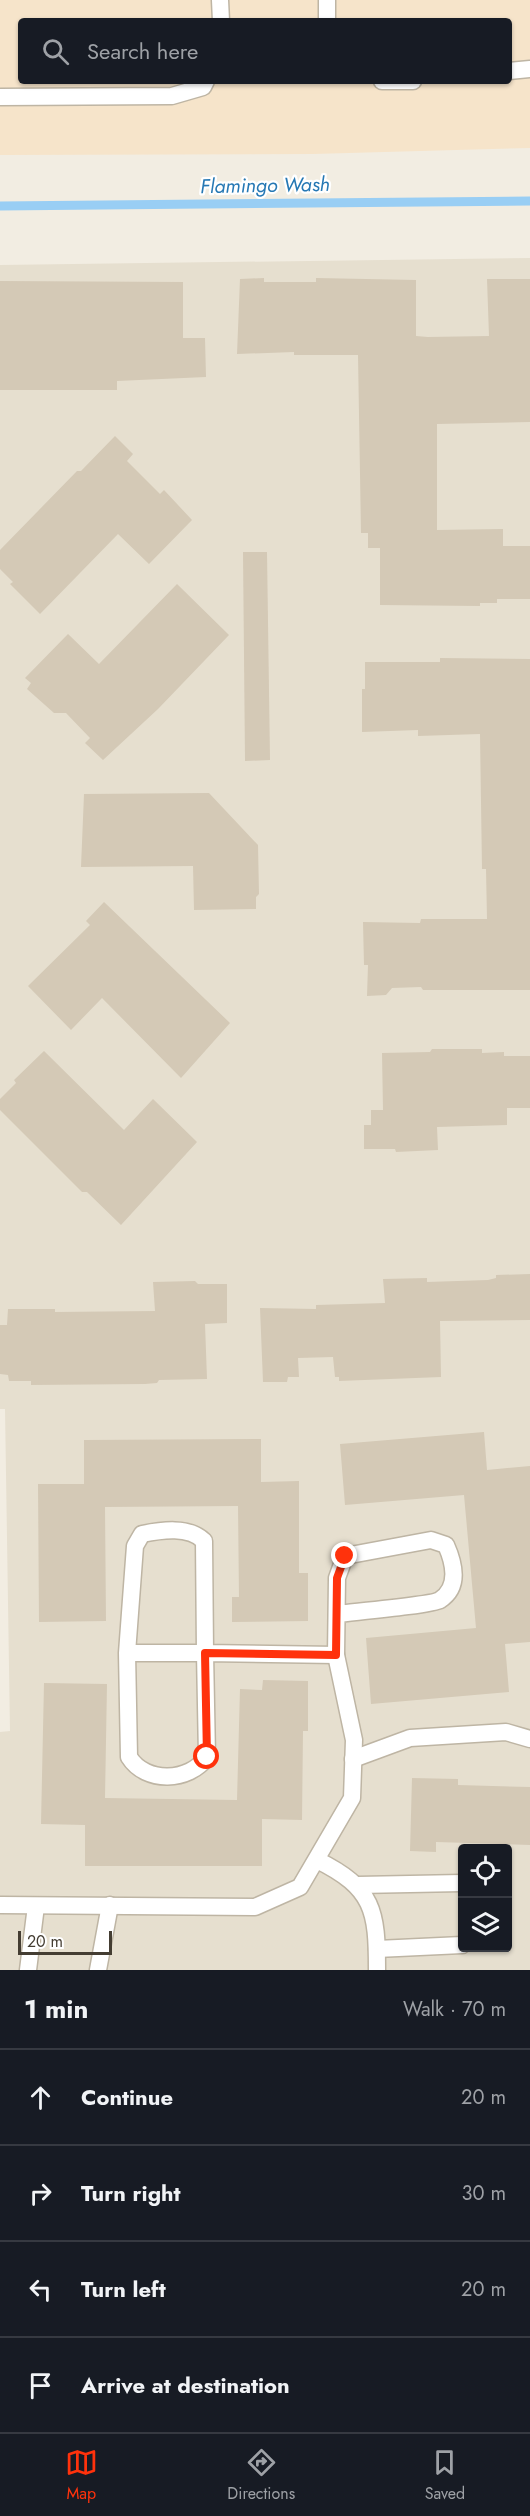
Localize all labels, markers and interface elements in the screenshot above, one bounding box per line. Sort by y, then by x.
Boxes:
search box [18,18,512,84]
icon: search [39,35,72,68]
text: Search here [87,35,198,67]
water label: Flamingo Wash [200,170,330,201]
route end [331,1542,357,1568]
route start [193,1743,219,1769]
map controls [458,1844,512,1952]
button: locate [458,1844,512,1898]
button: layers [458,1898,512,1952]
scale bar [18,1928,112,1956]
text: 20 m [27,1930,63,1953]
text: 1 min [24,1990,88,2028]
text: Walk · 70 m [403,1995,506,2024]
icon: ahead [24,2081,57,2114]
text: Continue [81,2081,173,2113]
text: 20 m [461,2083,506,2112]
icon: right [24,2177,57,2210]
text: Turn right [81,2177,181,2209]
text: 30 m [461,2179,506,2208]
icon: left [24,2273,57,2306]
text: Turn left [81,2273,166,2305]
text: 20 m [461,2275,506,2304]
icon: arrive [24,2369,57,2402]
text: Arrive at destination [81,2369,290,2401]
tab: Map [65,2446,98,2505]
tab: Directions [227,2446,295,2505]
tab: Saved [425,2446,465,2505]

